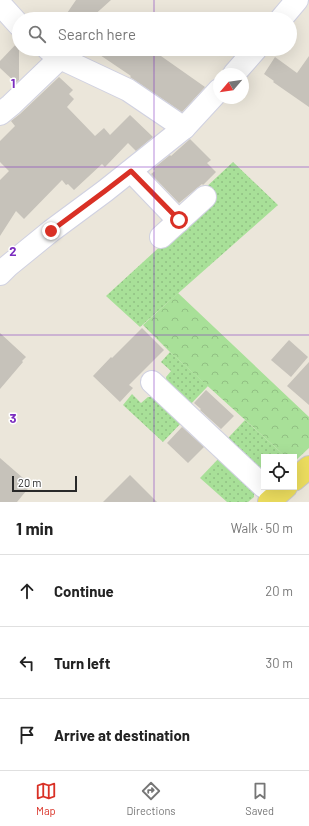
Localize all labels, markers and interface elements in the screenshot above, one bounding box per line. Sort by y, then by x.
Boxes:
search box [12,12,297,56]
icon: search [26,23,48,45]
text: Search here [58,25,136,43]
north arrow [213,68,249,104]
text: 1 [11,75,15,91]
route start [170,211,188,229]
route end [42,222,60,240]
text: 2 [9,243,17,259]
text: 3 [9,410,17,426]
map controls [261,454,297,490]
button: locate [261,454,297,490]
scale bar [12,474,77,493]
text: 20 m [18,476,41,489]
text: 1 min [16,518,53,538]
text: Walk · 50 m [231,520,293,536]
icon: ahead [16,580,38,602]
text: Continue [54,582,114,600]
text: 20 m [265,583,293,599]
icon: left [16,652,38,674]
text: Turn left [54,654,110,672]
text: 30 m [266,655,293,671]
icon: arrive [16,724,38,746]
text: Arrive at destination [54,726,190,744]
tab: Map [35,780,57,817]
tab: Directions [126,780,176,817]
tab: Saved [245,780,274,817]

